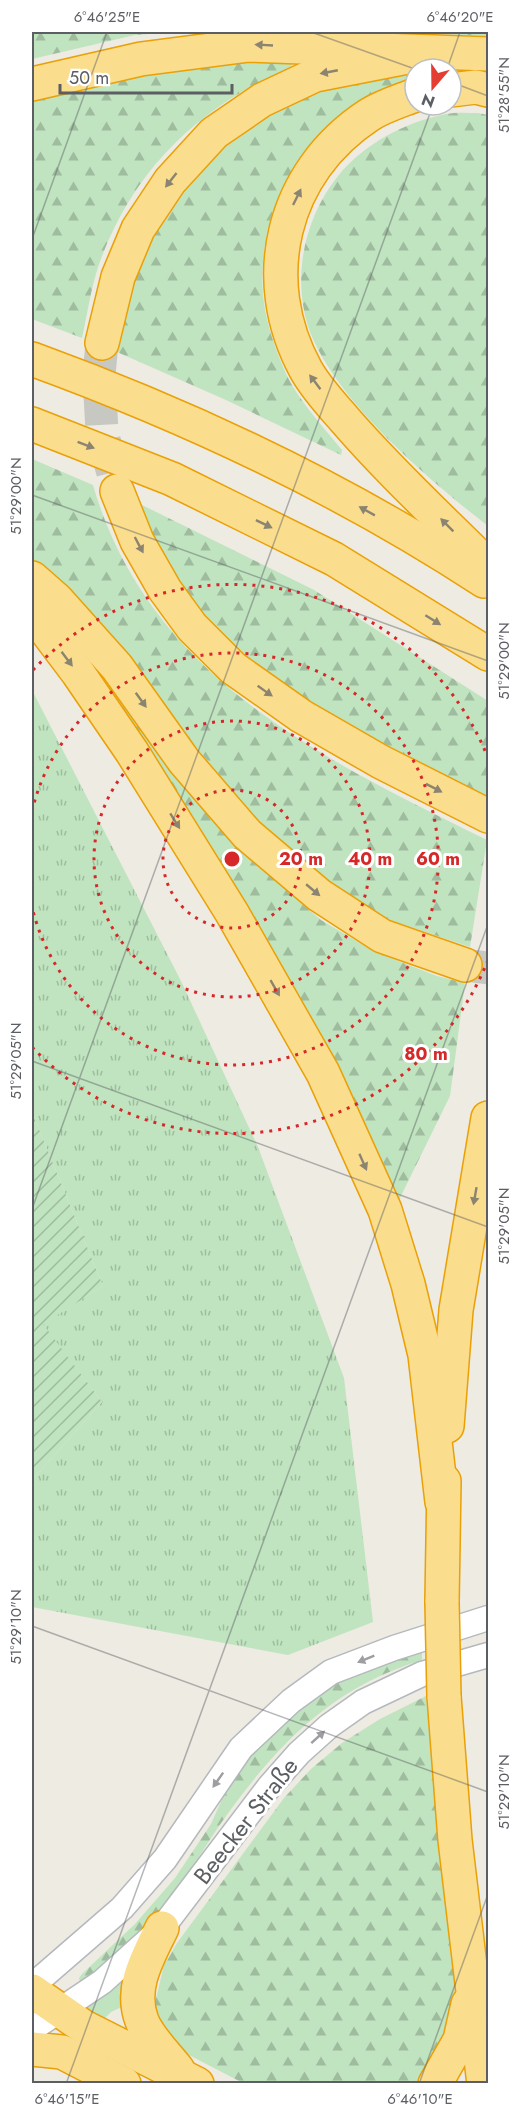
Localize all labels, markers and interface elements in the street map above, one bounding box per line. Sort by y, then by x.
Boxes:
text: 6°46'25"E [74,6,140,28]
text: 6°46'20"E [426,6,494,28]
one-way arrow [255,41,274,50]
scale bar [60,57,232,95]
north arrow [403,57,463,117]
text: 51°28'55"N [493,57,515,133]
text: 50 m [69,65,109,91]
one-way arrow [319,68,338,77]
text: N [418,88,438,114]
one-way arrow [165,172,178,188]
one-way arrow [292,188,302,206]
one-way arrow [308,374,321,390]
one-way arrow [77,441,95,450]
text: 51°29'00"N [5,457,27,535]
one-way arrow [359,505,375,516]
one-way arrow [440,518,454,532]
one-way arrow [255,520,272,529]
one-way arrow [134,536,144,554]
one-way arrow [425,615,442,626]
text: 51°29'00"N [493,622,515,700]
one-way arrow [61,650,73,666]
one-way arrow [257,685,273,697]
one-way arrow [134,692,146,707]
one-way arrow [425,784,442,793]
one-way arrow [169,813,180,829]
text: 20 m [279,846,323,872]
text: 40 m [348,846,392,872]
text: 60 m [416,846,460,872]
centre of rings [222,849,242,869]
one-way arrow [305,883,320,896]
one-way arrow [270,980,280,997]
text: 51°29'05"N [5,1023,27,1099]
text: 80 m [404,1041,448,1067]
one-way arrow [358,1153,368,1171]
one-way arrow [470,1187,479,1206]
text: 51°29'05"N [493,1188,515,1264]
text: 51°29'10"N [5,1589,27,1665]
one-way arrow [357,1655,375,1664]
one-way arrow [310,1730,325,1744]
street label: Beecker Straße [185,1750,306,1891]
text: 51°29'10"N [493,1754,515,1830]
one-way arrow [212,1772,224,1788]
text: 6°46'15"E [35,2088,99,2110]
text: 6°46'10"E [387,2088,453,2110]

